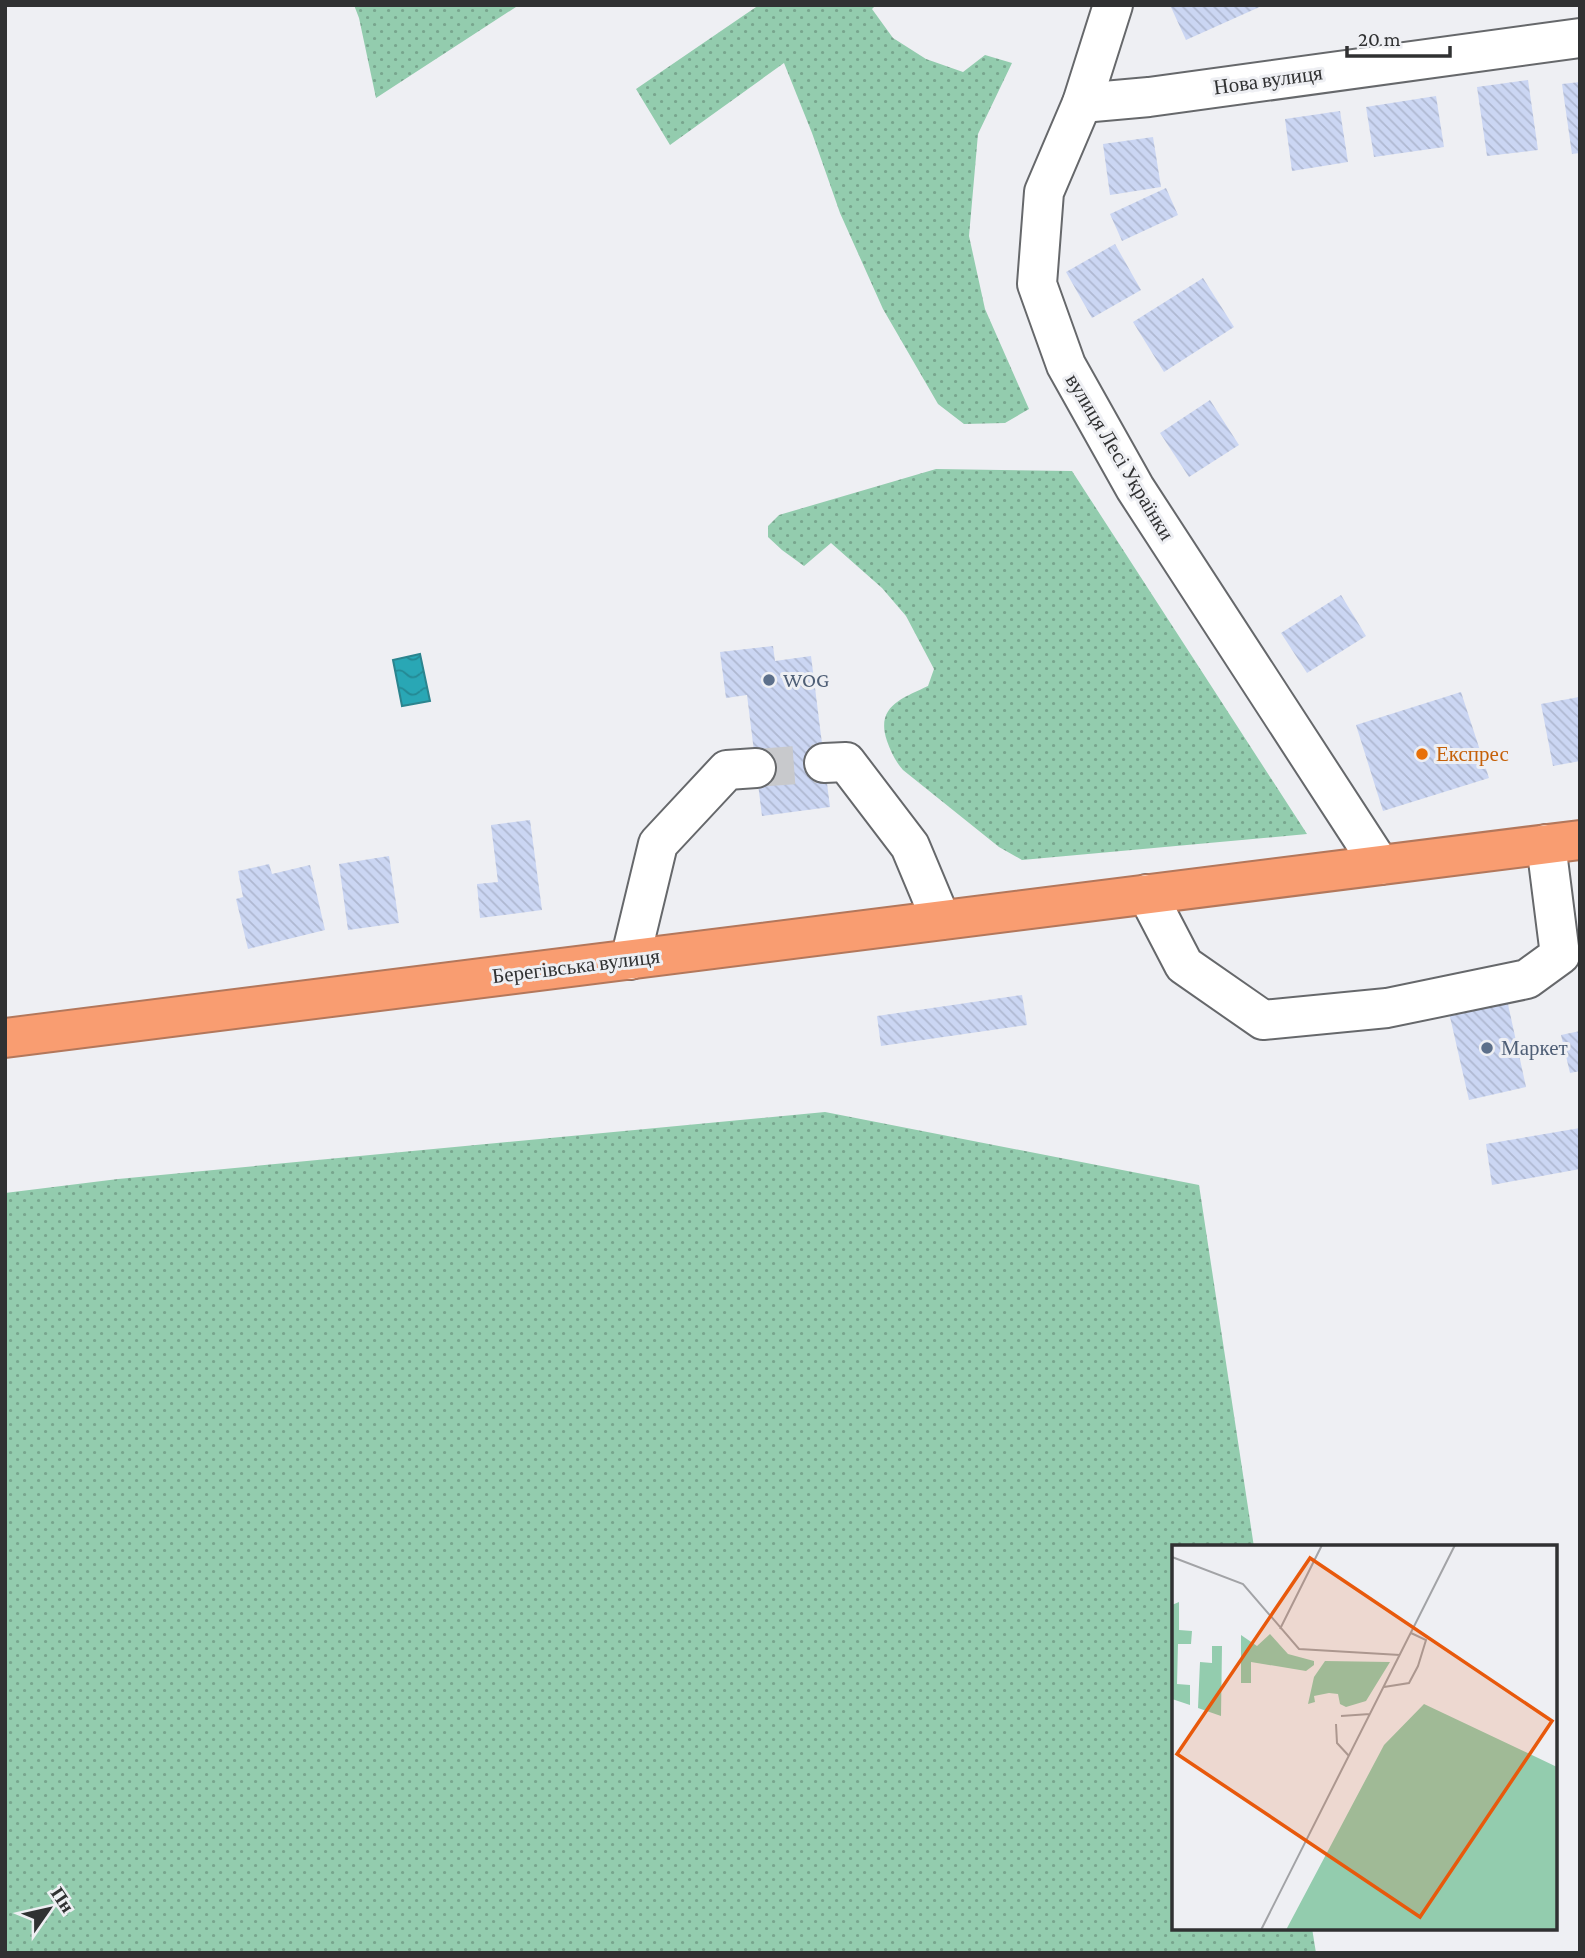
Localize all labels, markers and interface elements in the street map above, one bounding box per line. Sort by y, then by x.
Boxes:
scale bar [1347,14,1450,58]
text: 20 m [1358,27,1401,51]
street label: Нова вулиця [1212,60,1324,100]
street label: вулиця Лесі Українки [1061,369,1179,545]
place label: WOG [783,668,829,692]
marker: WOG [761,672,777,688]
place label: Експрес [1436,742,1509,766]
marker: Експрес [1414,746,1430,762]
street label: Берегівська вулиця [491,944,662,988]
place label: Маркет [1501,1036,1568,1060]
marker: Маркет [1479,1040,1495,1056]
inset map [1172,1545,1557,1930]
north arrow [14,1874,84,1944]
text: Пн [47,1883,79,1916]

